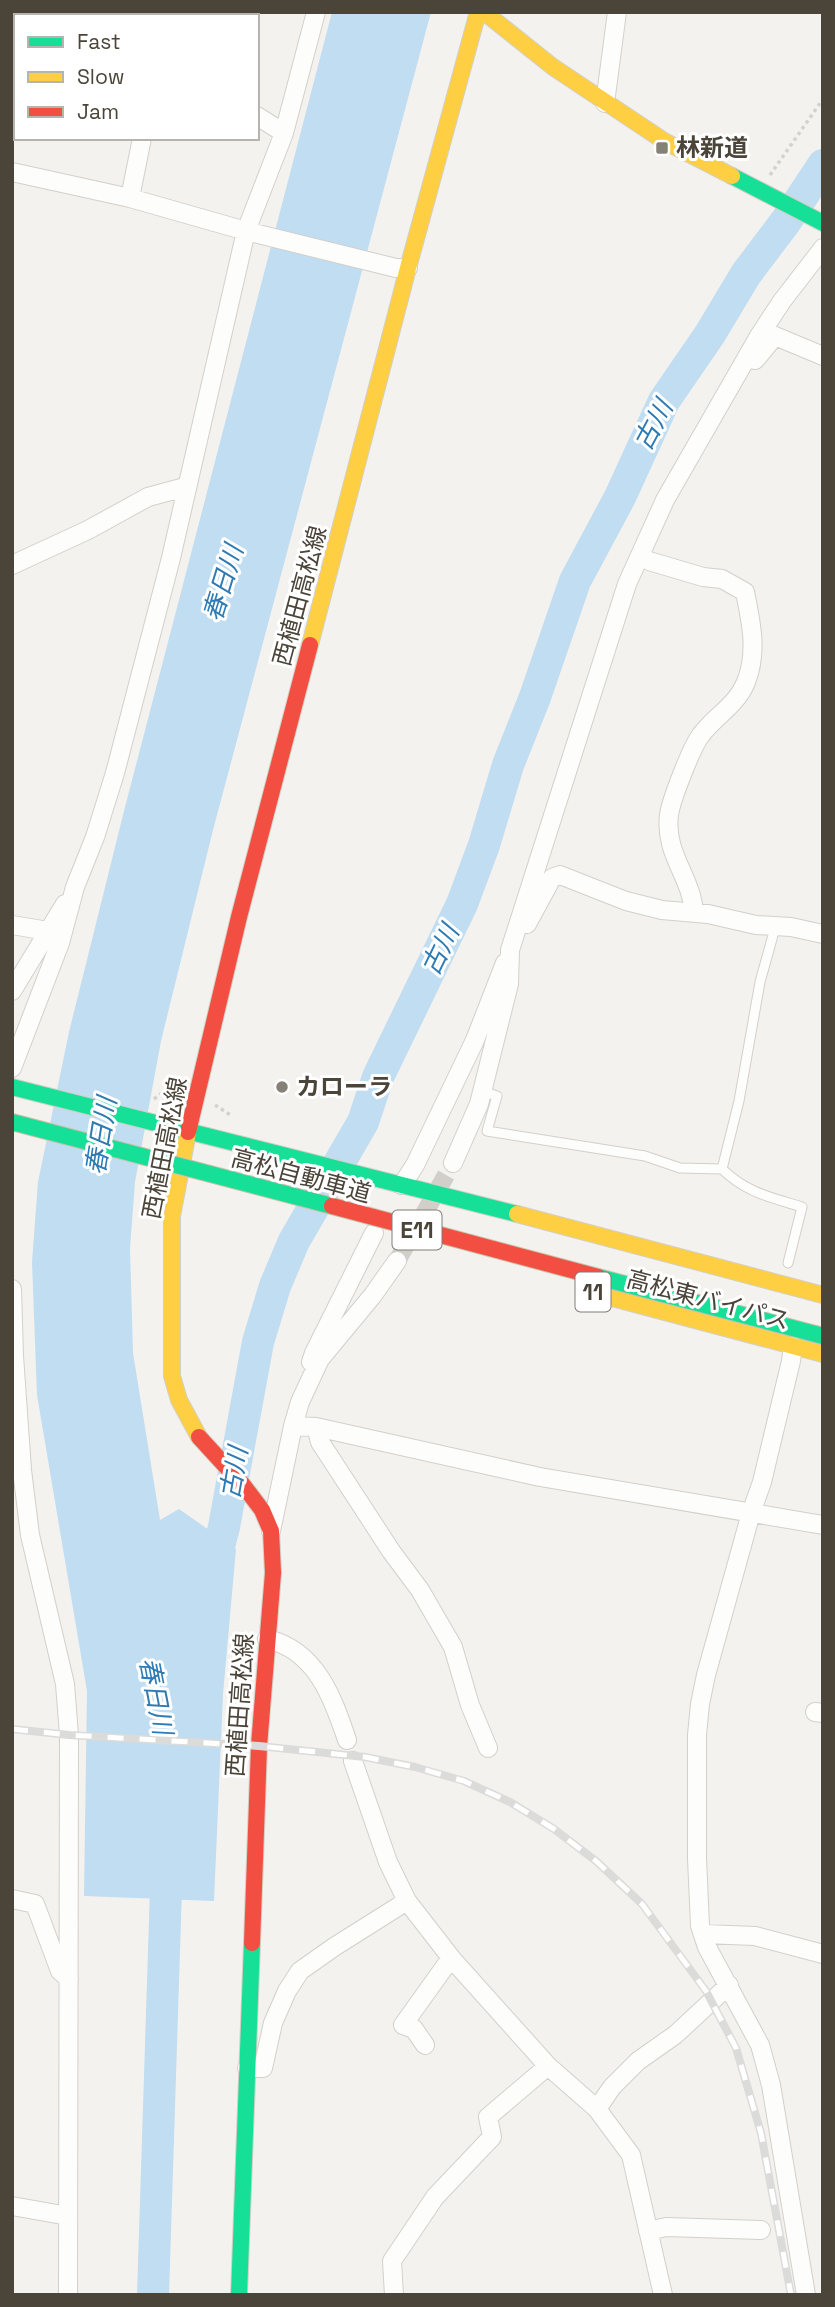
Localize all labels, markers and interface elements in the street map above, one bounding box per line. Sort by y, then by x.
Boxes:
legend [14,14,259,140]
text: Fast [77,28,121,55]
text: Slow [77,63,125,90]
text: Jam [77,98,119,125]
place label: 林新道 [676,132,748,163]
marker: 林新道 [654,140,670,156]
water label: 古川 [626,391,682,456]
street label: 西植田高松線 [266,522,333,669]
water label: 春日川 [195,538,252,625]
water label: 古川 [413,916,468,981]
place label: カローラ [296,1071,392,1102]
street label: 西植田高松線 [136,1074,193,1222]
marker: カローラ [274,1079,290,1095]
water label: 春日川 [78,1092,124,1177]
street label: 高松自動車道 [228,1142,375,1209]
road number: E11 [392,1210,442,1250]
street label: 高松東バイパス [623,1263,793,1336]
road number: 11 [576,1273,610,1312]
water label: 古川 [213,1441,256,1502]
street label: 西植田高松線 [219,1632,260,1778]
water label: 春日川 [132,1654,181,1740]

